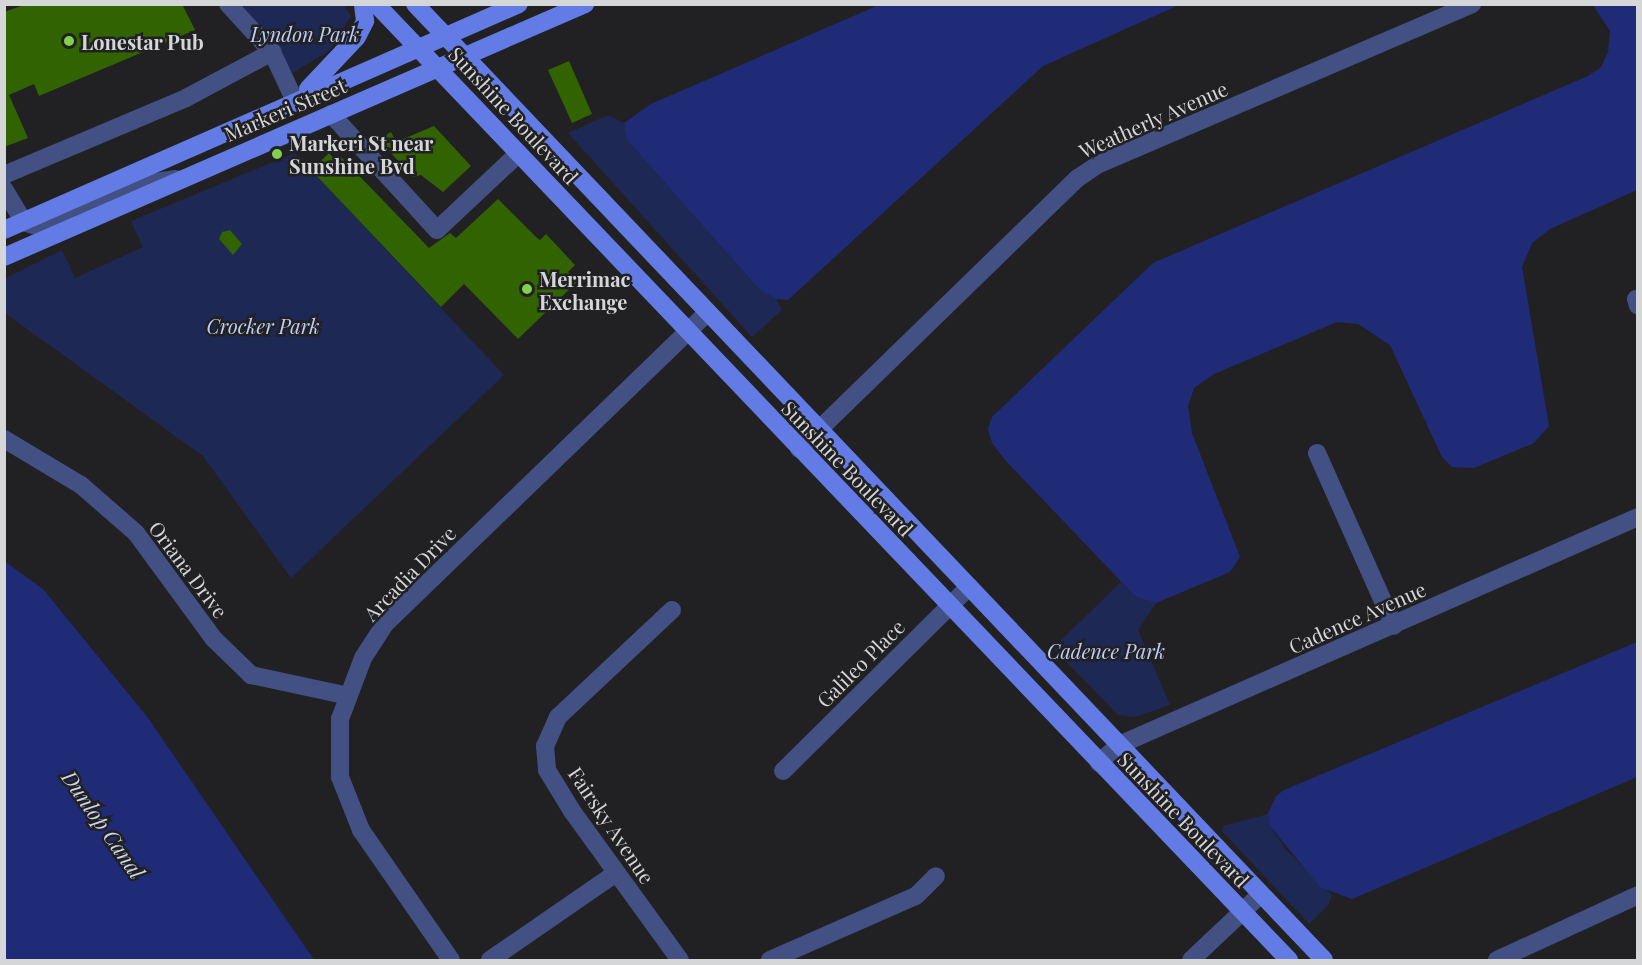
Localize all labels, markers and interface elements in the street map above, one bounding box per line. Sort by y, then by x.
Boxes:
park label: Lyndon Park [251,21,359,45]
place label: Lonestar Pub [81,29,204,53]
marker: Lonestar Pub [62,34,76,48]
street label: Sunshine Boulevard [444,42,584,188]
street label: Markeri Street [221,73,349,145]
street label: Weatherly Avenue [1075,75,1231,163]
place label: Markeri St near Sunshine Bvd [289,130,434,177]
marker: Markeri St near Sunshine Bvd [270,147,284,161]
place label: Merrimac Exchange [539,266,630,313]
marker: Merrimac Exchange [520,282,534,296]
park label: Crocker Park [206,313,320,337]
street label: Sunshine Boulevard [777,396,919,540]
street label: Oriana Drive [145,516,233,622]
street label: Arcadia Drive [358,521,460,625]
street label: Cadence Avenue [1284,576,1430,658]
street label: Galileo Place [811,614,909,712]
park label: Cadence Park [1047,638,1165,662]
street label: Sunshine Boulevard [1113,747,1255,891]
street label: Fairsky Avenue [564,762,660,888]
water label: Dunlop Canal [57,765,151,883]

